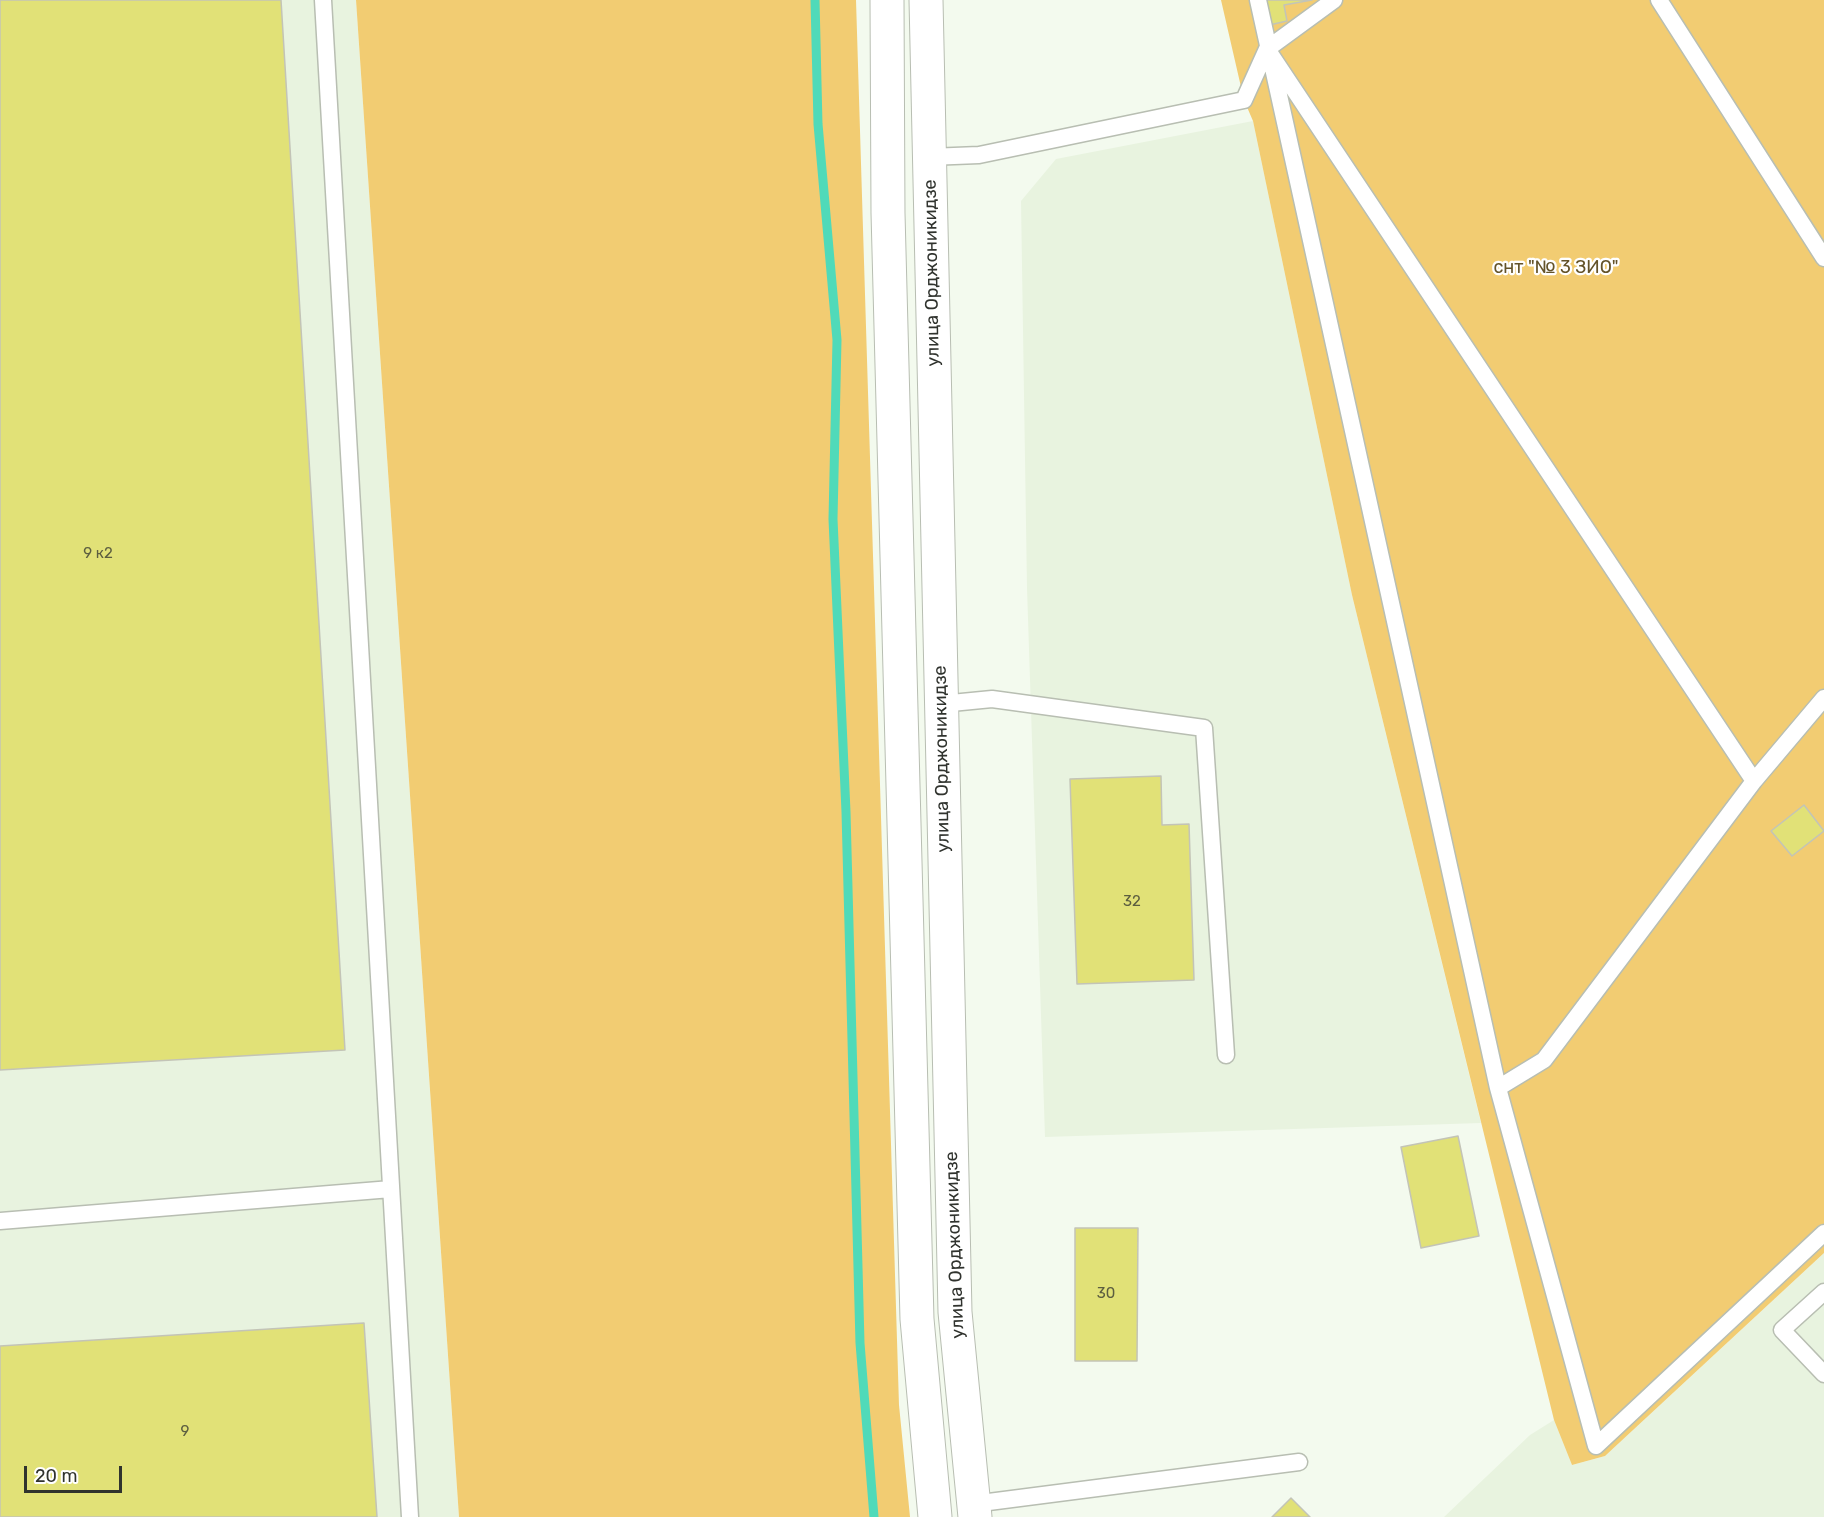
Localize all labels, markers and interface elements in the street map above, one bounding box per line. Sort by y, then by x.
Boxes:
street label: улица Орджоникидзе [920,179,944,367]
park label: снт "№ 3 ЗИО" [1493,257,1619,279]
house number: 9 к2 [83,545,113,563]
street label: улица Орджоникидзе [930,665,954,853]
house number: 32 [1123,893,1141,911]
street label: улица Орджоникидзе [941,1151,969,1339]
house number: 30 [1097,1285,1115,1303]
house number: 9 [181,1423,189,1441]
scale bar [27,1454,124,1492]
text: 20 m [35,1465,77,1487]

